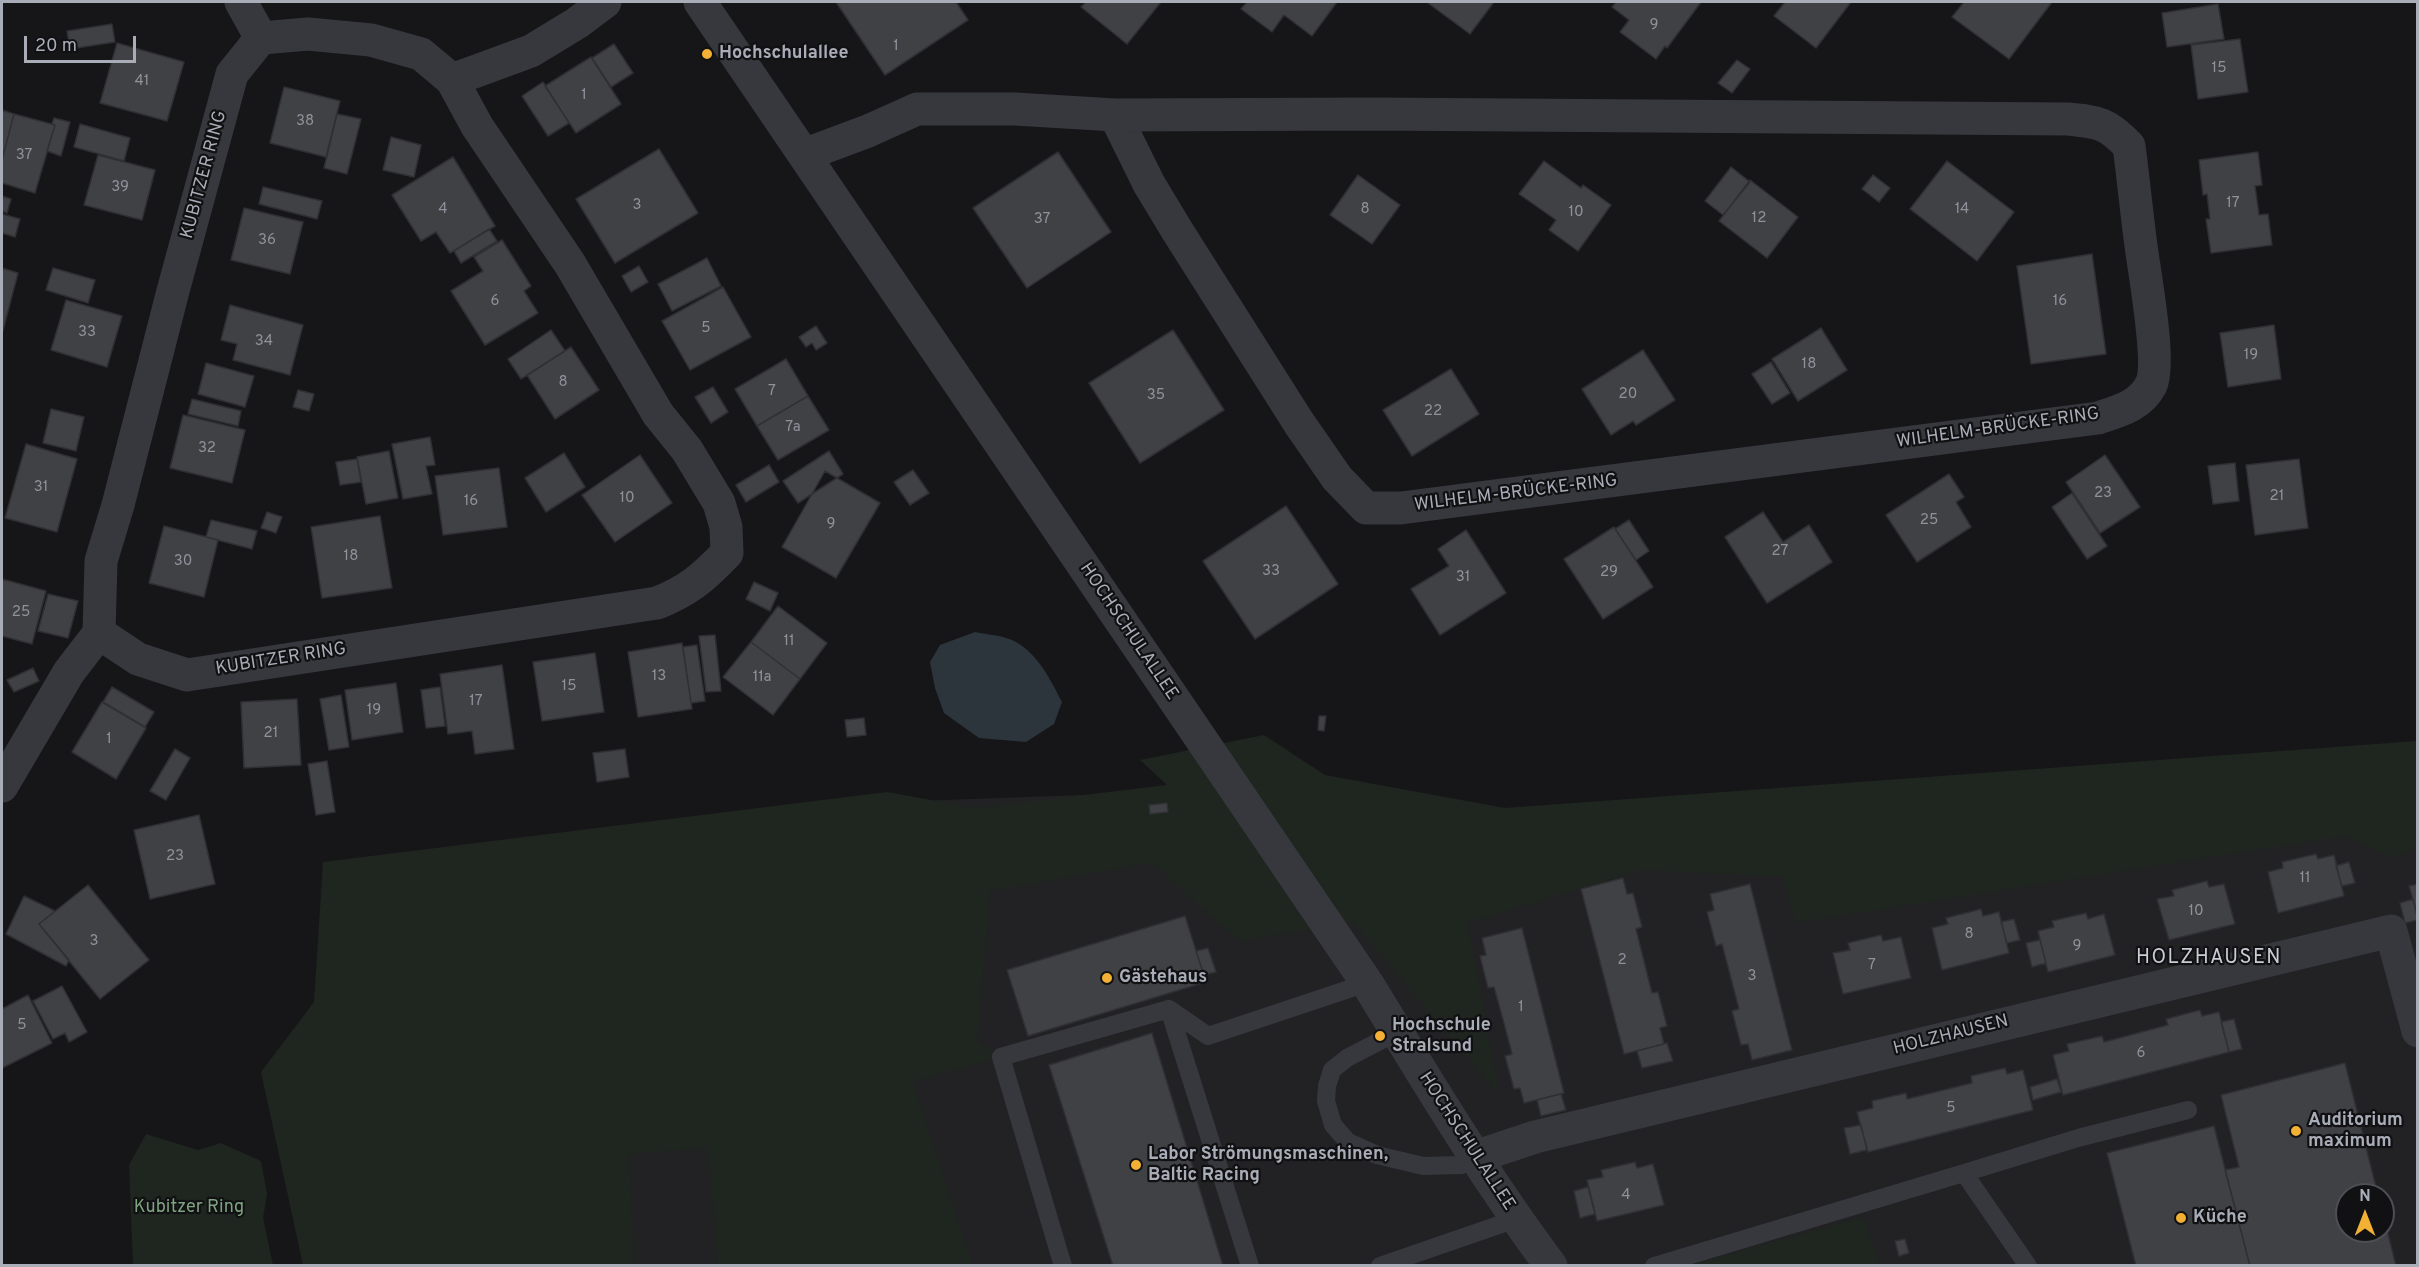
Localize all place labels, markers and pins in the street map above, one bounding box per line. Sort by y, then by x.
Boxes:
place label: Hochschulallee [719,43,849,65]
marker: Hochschulallee [700,47,714,61]
place label: Gästehaus [1119,967,1207,989]
marker: Gästehaus [1100,971,1114,985]
place label: Hochschule Stralsund [1392,1015,1491,1058]
marker: Hochschule Stralsund [1373,1029,1387,1043]
place label: Auditorium maximum [2308,1110,2403,1152]
marker: Auditorium maximum [2289,1124,2303,1138]
place label: Labor Strömungsmaschinen, Baltic Racing [1148,1144,1388,1186]
marker: Labor Strömungsmaschinen, Baltic Racing [1129,1158,1143,1172]
place label: Küche [2193,1207,2247,1229]
marker: Küche [2174,1211,2188,1225]

